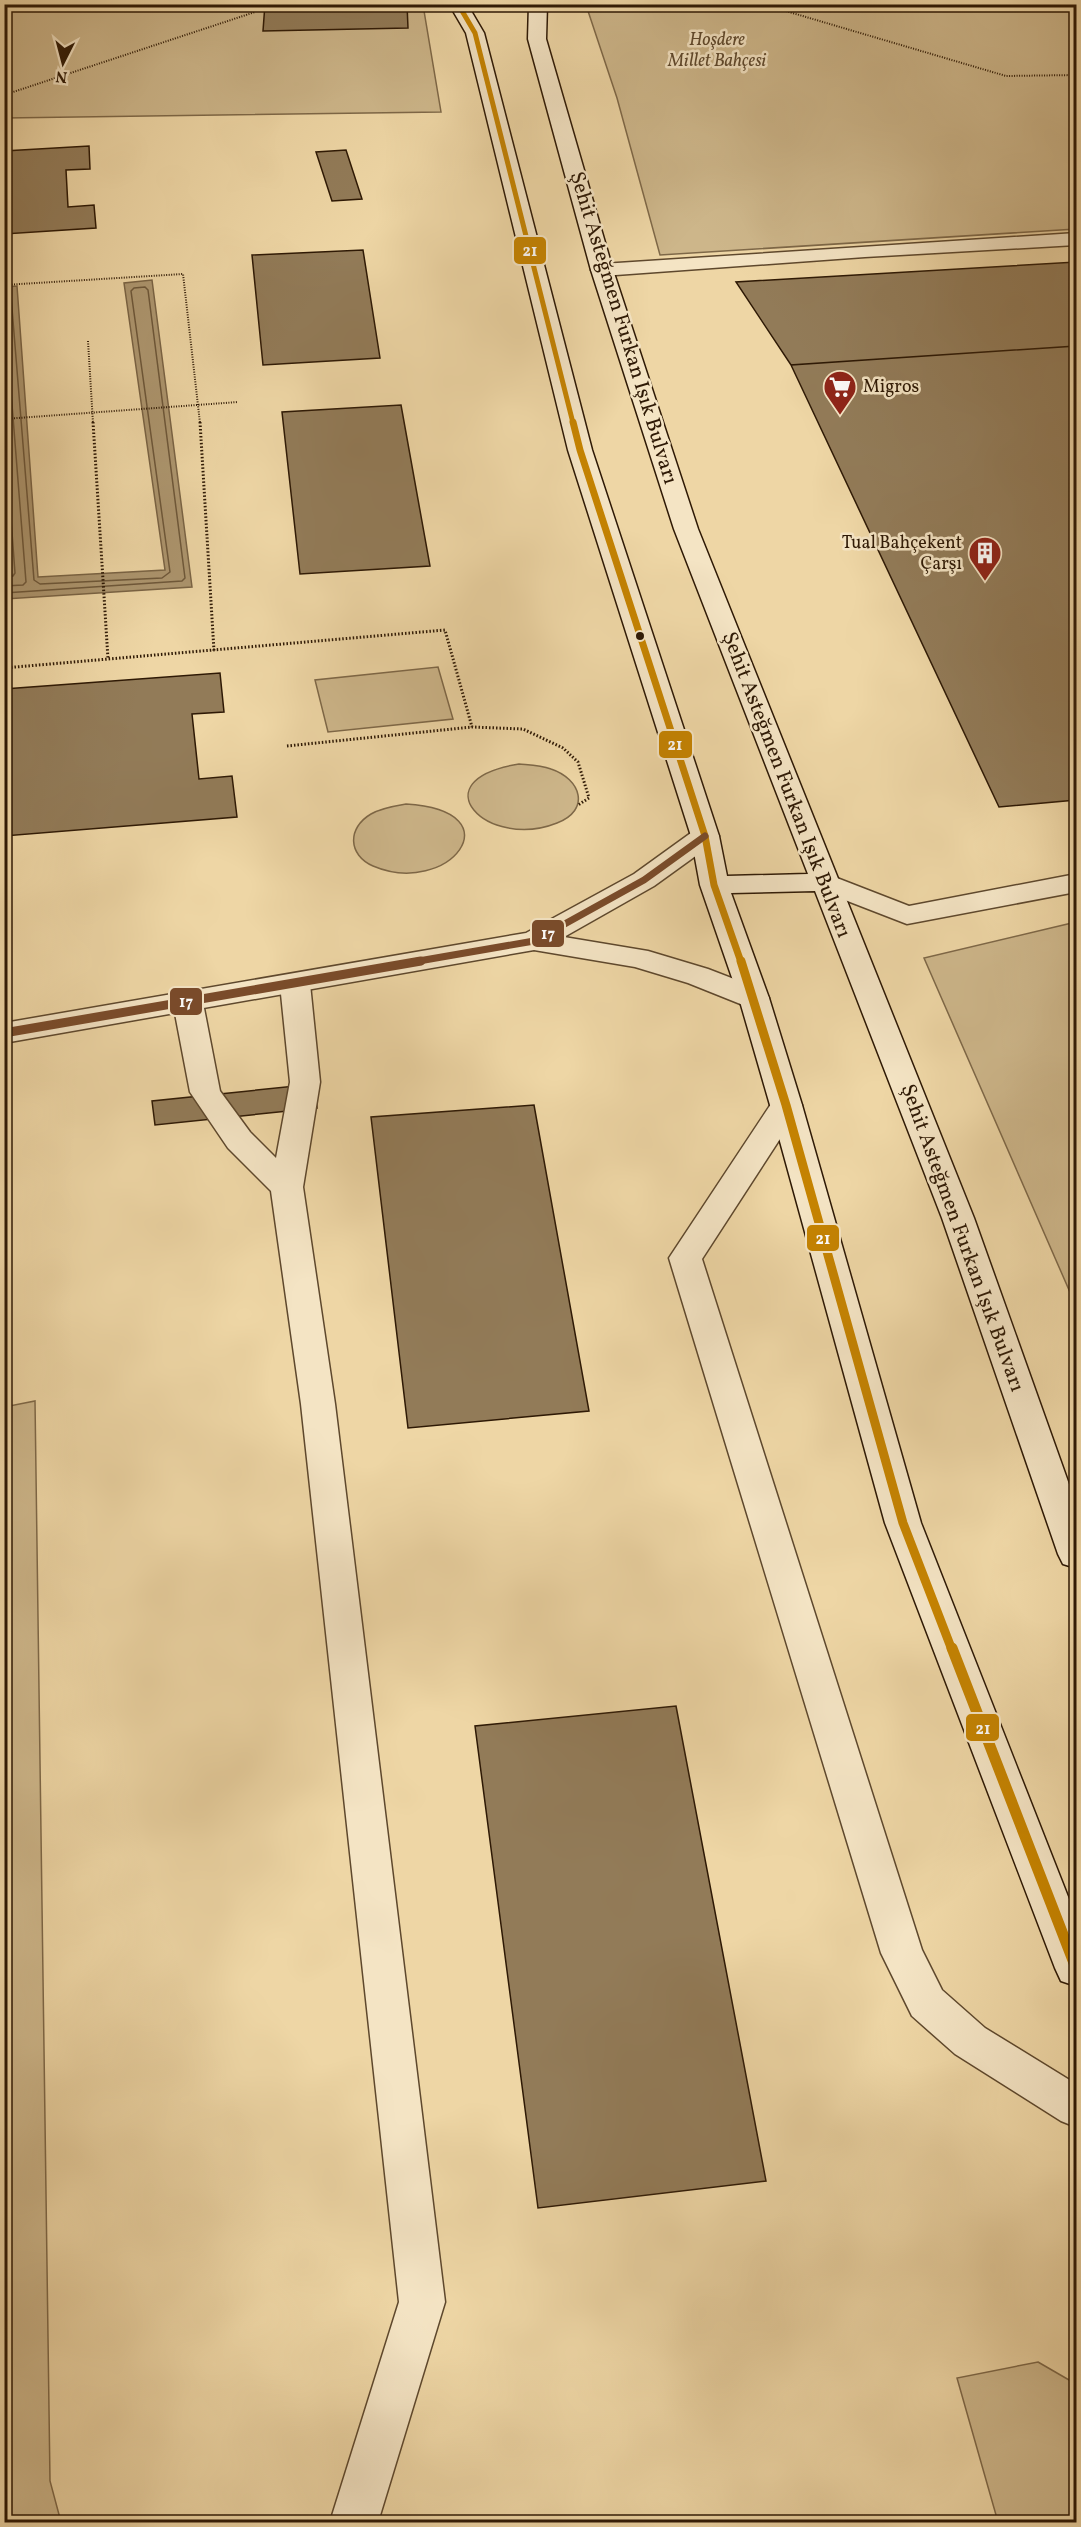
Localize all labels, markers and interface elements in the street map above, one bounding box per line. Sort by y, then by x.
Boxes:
park label: Hoşdere Millet Bahçesi [667,28,766,74]
north arrow [33,33,93,93]
text: N [54,64,69,87]
street label: Şehit Asteğmen Furkan Işık Bulvarı [562,168,684,488]
line badge: 21 [513,236,547,265]
text: 21 [523,241,537,263]
supermarket icon: Migros [822,369,858,416]
place label: Migros [863,375,919,400]
place label: Tual Bahçekent Çarşı [842,531,962,577]
building icon: Tual Bahçekent Çarşı [967,535,1003,582]
street label: Şehit Asteğmen Furkan Işık Bulvarı [714,628,858,942]
unlabelled marker [634,630,646,642]
line badge: 21 [658,730,693,759]
text: 21 [668,735,682,757]
line badge: 17 [531,919,565,948]
text: 17 [541,924,555,946]
line badge: 17 [169,987,203,1016]
text: 17 [179,992,193,1014]
street label: Şehit Asteğmen Furkan Işık Bulvarı [893,1080,1031,1396]
line badge: 21 [806,1224,840,1252]
text: 21 [816,1229,830,1251]
line badge: 21 [965,1713,1000,1742]
text: 21 [976,1719,990,1741]

